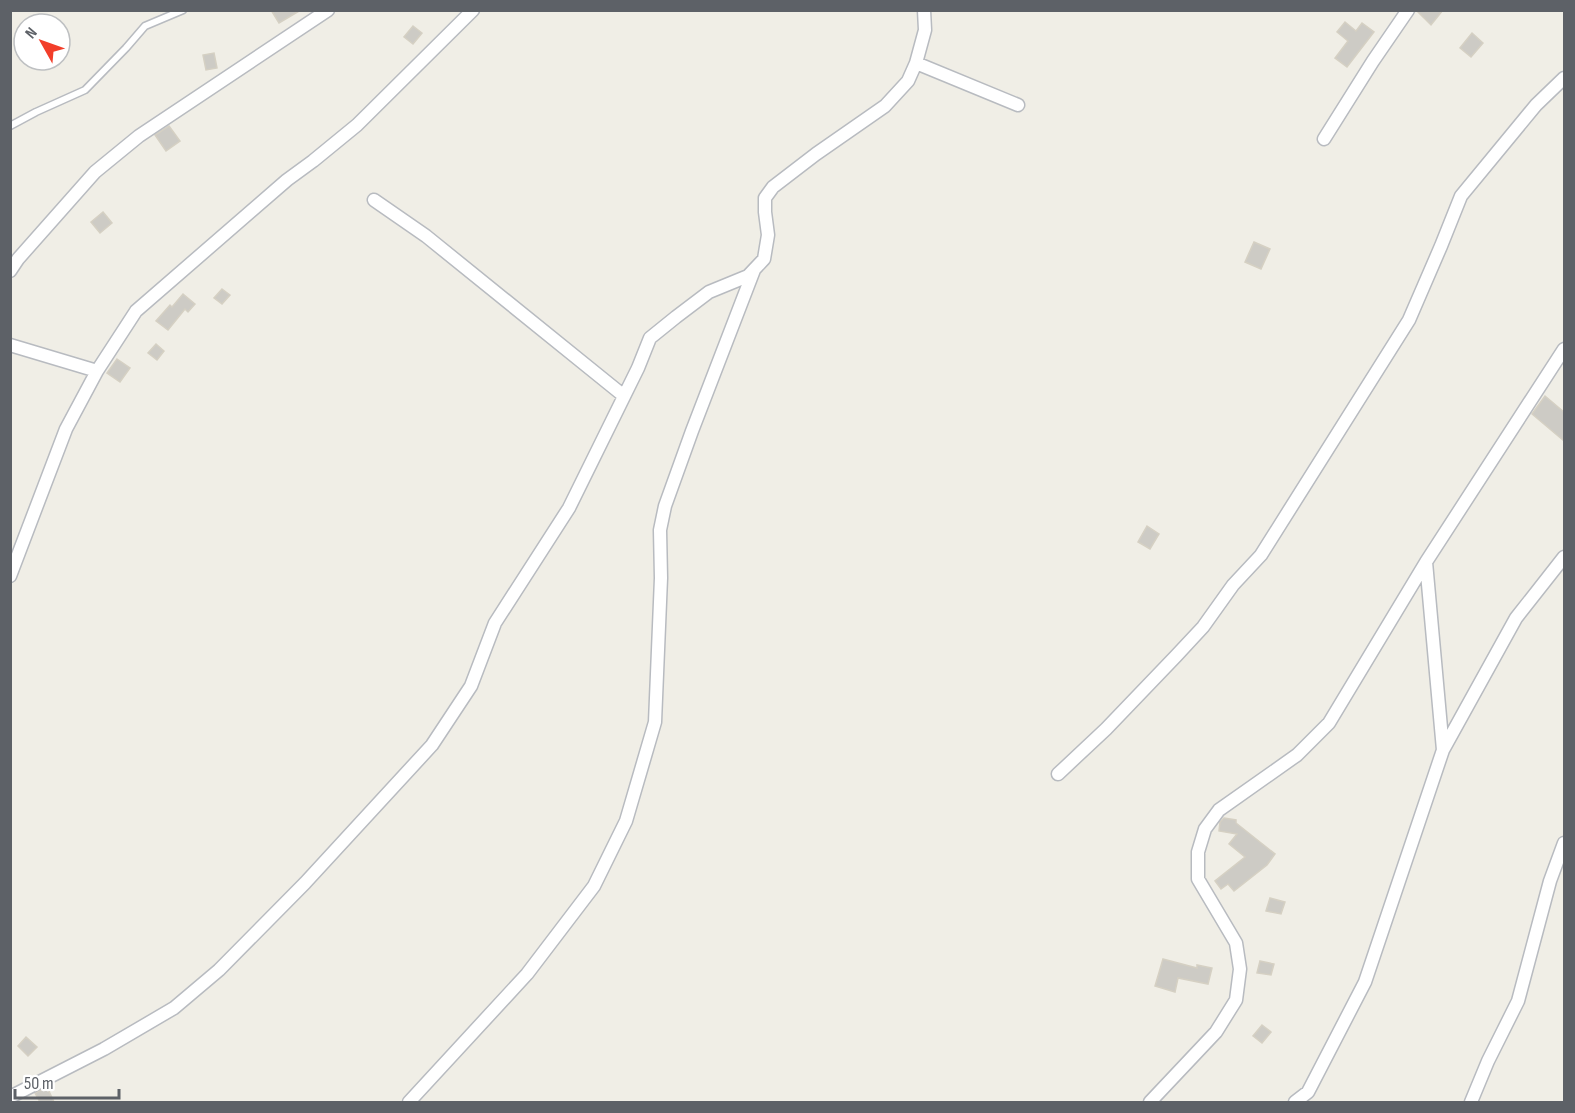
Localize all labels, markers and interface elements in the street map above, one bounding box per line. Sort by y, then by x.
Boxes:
north arrow [12,12,72,72]
text: N [22,24,42,43]
scale bar [15,1062,118,1100]
text: 50 m [24,1073,54,1094]

